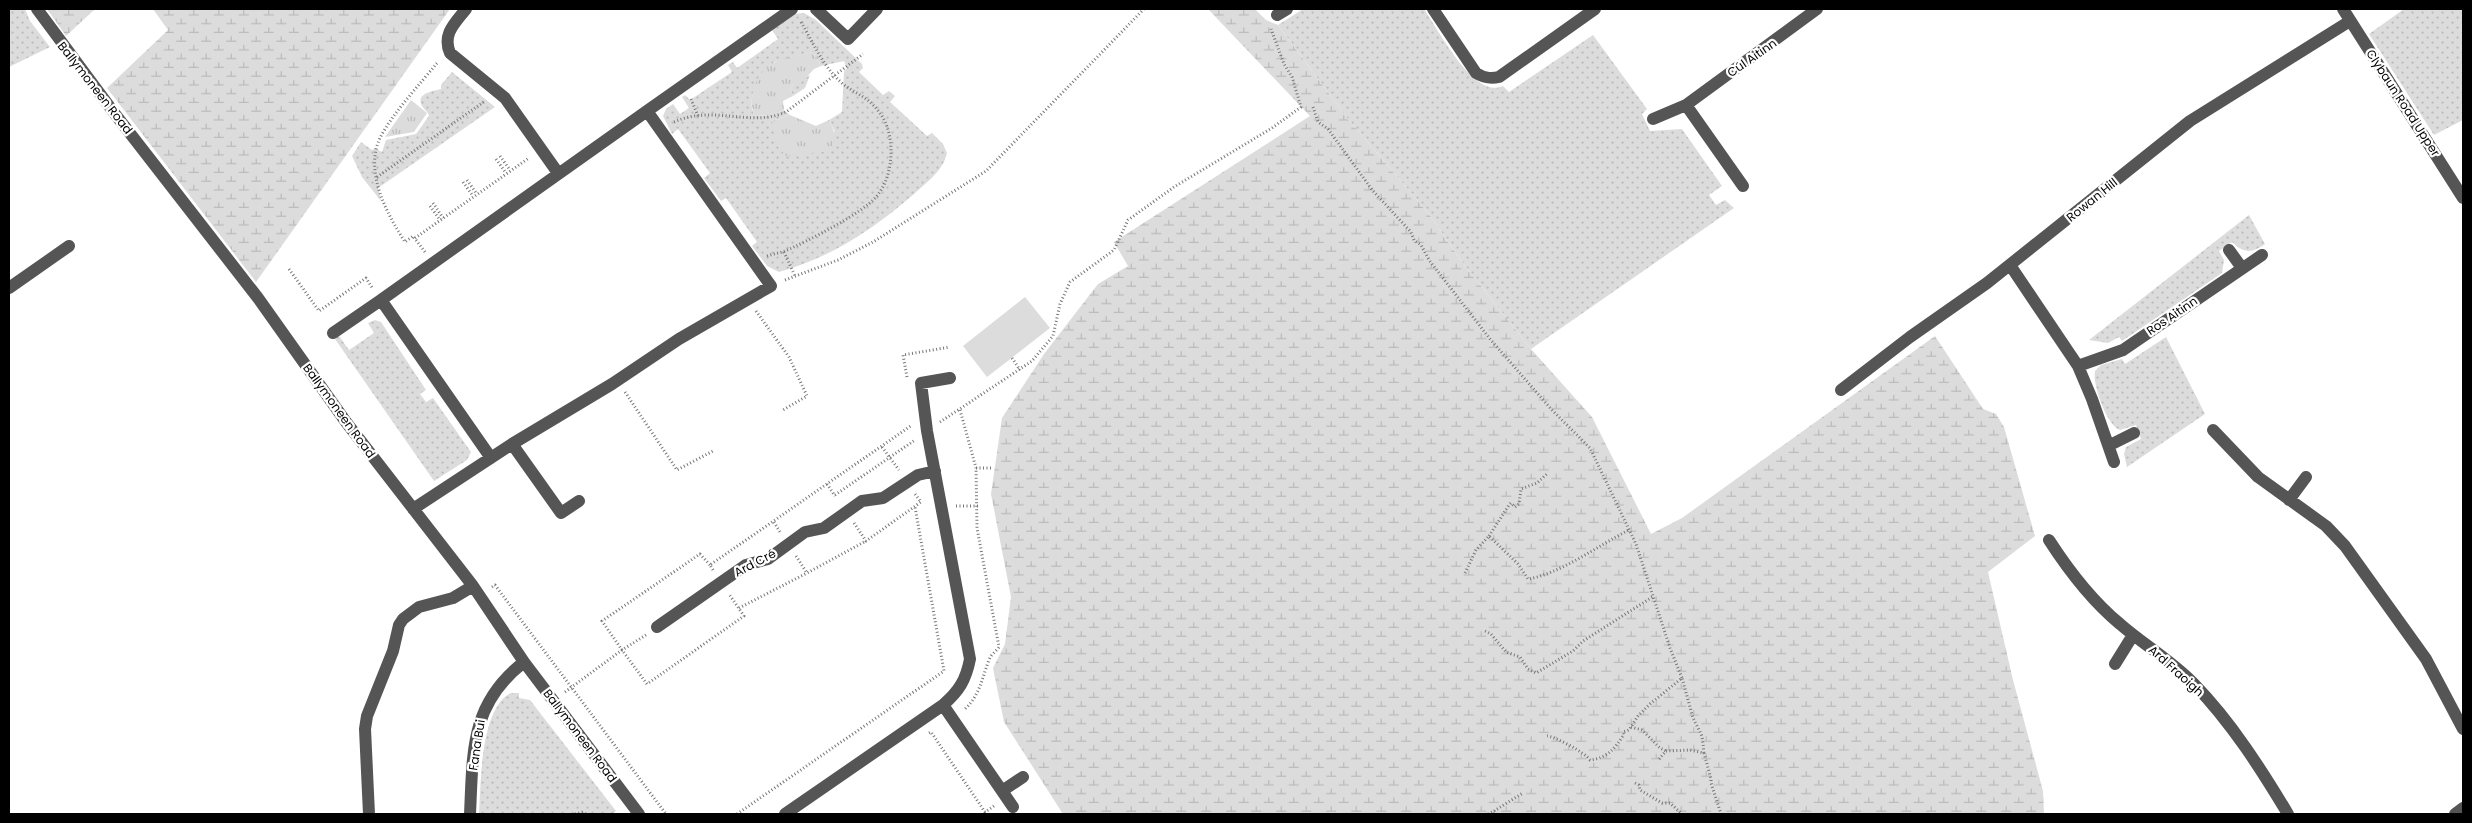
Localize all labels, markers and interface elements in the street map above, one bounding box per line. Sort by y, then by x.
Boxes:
street label: Cúl Aitinn [1724,34,1780,81]
street label: Ballymoneen Road [54,38,137,137]
street label: Clybaun Road Upper [2362,46,2445,160]
street label: Rowan Hill [2063,174,2121,225]
street label: Ros Aitinn [2143,292,2201,339]
street label: Ballymoneen Road [299,360,379,461]
street label: Ard Cré [731,544,779,581]
street label: Ard Fraoigh [2145,641,2208,700]
street label: Ballymoneen Road [540,686,621,786]
street label: Fana Bui [464,718,489,772]

